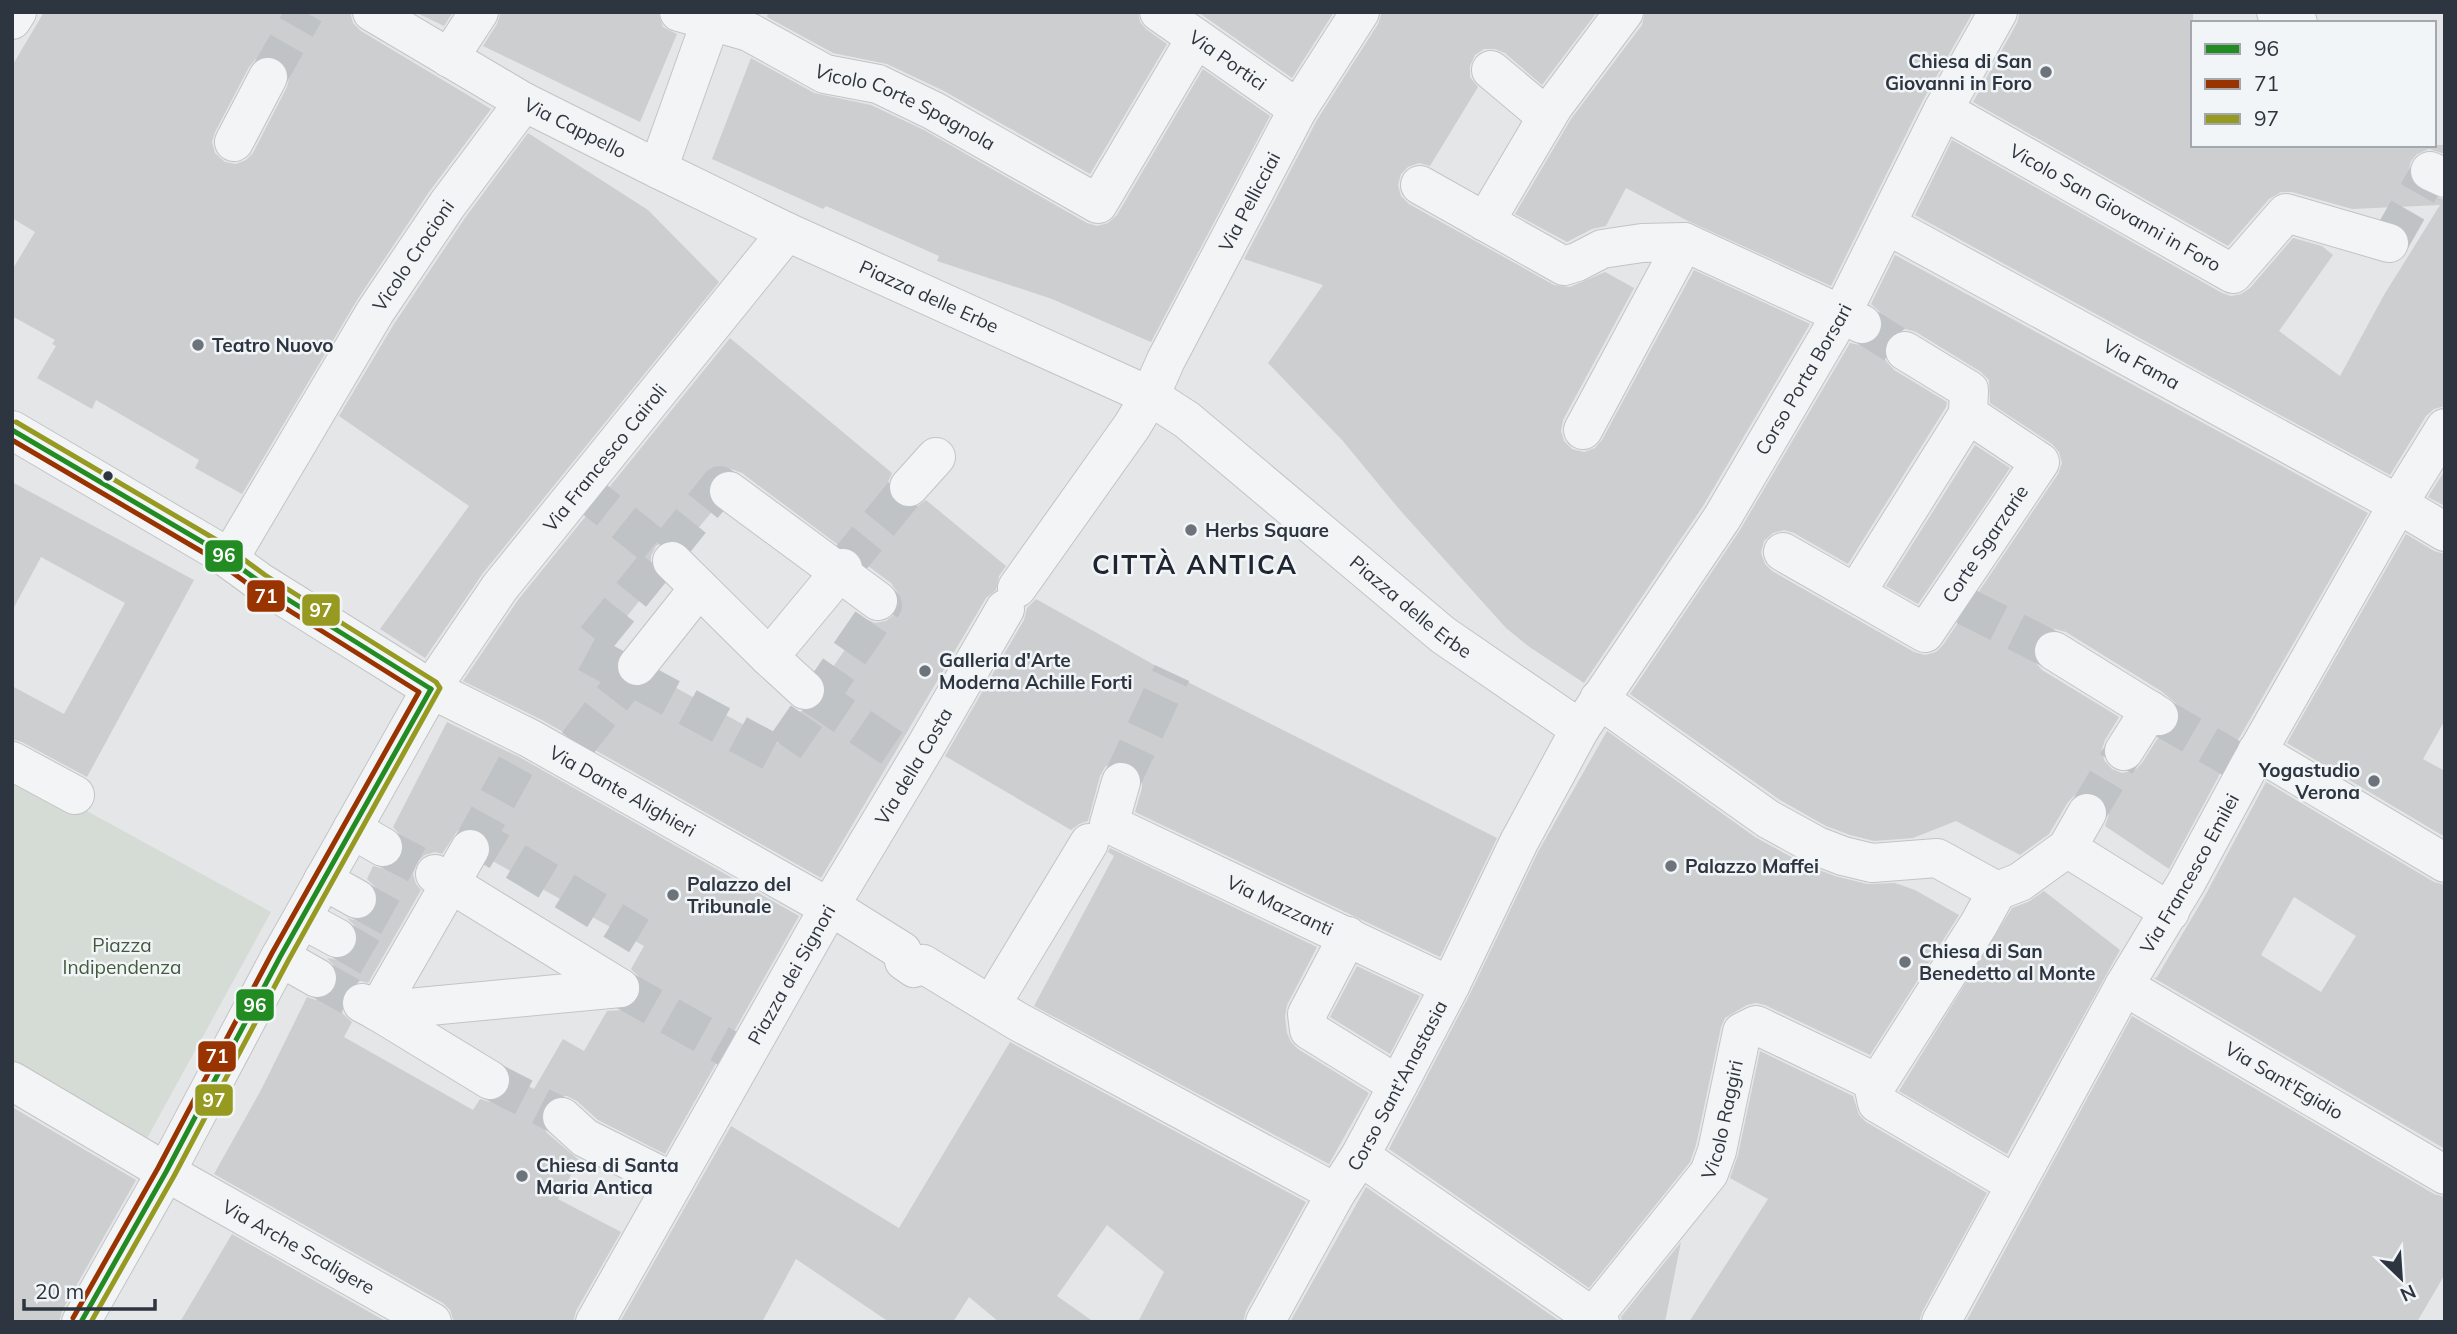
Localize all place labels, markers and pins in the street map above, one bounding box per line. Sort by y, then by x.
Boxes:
place label: Chiesa di San Giovanni in Foro [1885,49,2032,95]
marker: Chiesa di San Giovanni in Foro [2038,64,2054,80]
place label: Teatro Nuovo [212,333,334,357]
marker: Teatro Nuovo [190,337,206,353]
unlabelled marker [101,469,115,483]
place label: Herbs Square [1205,518,1329,542]
marker: Herbs Square [1183,522,1199,538]
place label: Galleria d'Arte Moderna Achille Forti [939,648,1133,694]
marker: Galleria d'Arte Moderna Achille Forti [917,663,933,679]
place label: Yogastudio Verona [2258,758,2360,804]
marker: Yogastudio Verona [2366,773,2382,789]
place label: Palazzo Maffei [1685,854,1819,878]
marker: Palazzo Maffei [1663,858,1679,874]
place label: Palazzo del Tribunale [687,872,791,918]
marker: Palazzo del Tribunale [665,887,681,903]
place label: Chiesa di San Benedetto al Monte [1919,939,2095,985]
marker: Chiesa di San Benedetto al Monte [1897,954,1913,970]
place label: Chiesa di Santa Maria Antica [536,1153,679,1199]
marker: Chiesa di Santa Maria Antica [514,1168,530,1184]

